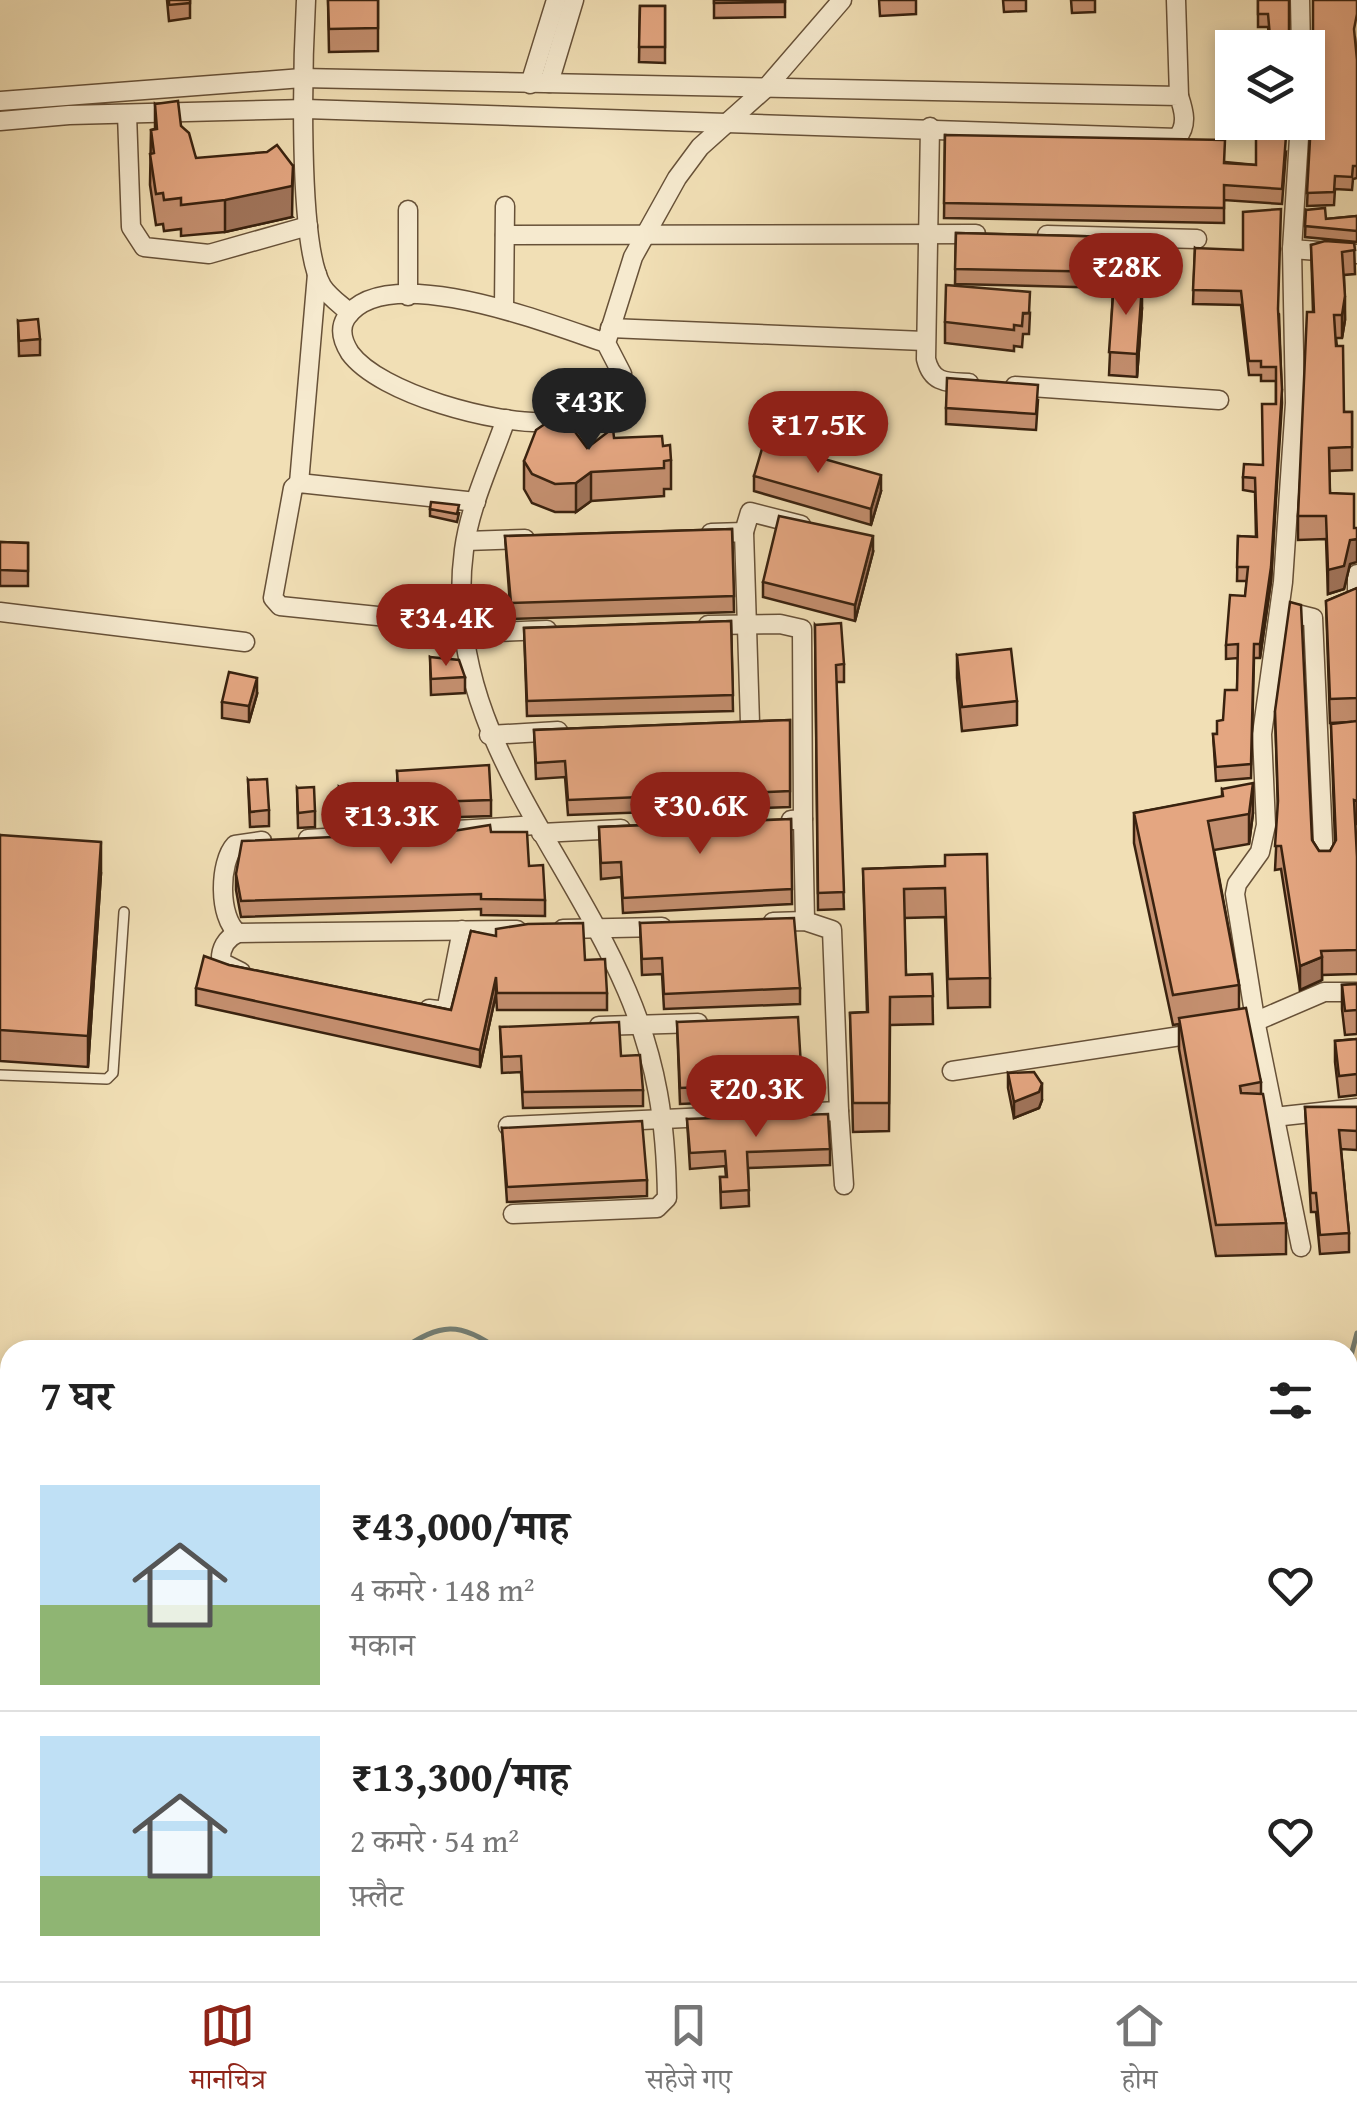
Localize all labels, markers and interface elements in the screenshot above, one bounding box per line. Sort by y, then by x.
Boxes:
map controls [1215,30,1325,140]
button: layers [1215,30,1325,140]
pin: ₹28K [1067,233,1185,318]
text: ₹28K [1091,242,1161,289]
pin: ₹43K [530,368,648,453]
text: ₹43K [554,377,624,424]
pin: ₹17.5K [737,391,899,476]
text: ₹17.5K [770,400,866,447]
pin: ₹34.4K [365,584,527,669]
text: ₹34.4K [398,593,494,640]
pin: ₹30.6K [619,772,781,857]
text: ₹30.6K [652,781,748,828]
pin: ₹13.3K [310,782,472,867]
text: ₹13.3K [343,791,439,838]
pin: ₹20.3K [675,1055,837,1140]
text: ₹20.3K [708,1064,804,1111]
text: 7 घर [40,1364,113,1425]
icon: filters [1263,1373,1318,1428]
text: ₹43,000/माह [350,1494,569,1555]
icon: home [120,1525,240,1645]
icon: heart [1263,1558,1318,1613]
text: 4 कमरे · 148 m² [350,1566,535,1613]
text: मकान [350,1621,415,1668]
text: ₹13,300/माह [350,1745,569,1806]
icon: home [120,1776,240,1896]
icon: heart [1263,1809,1318,1864]
text: 2 कमरे · 54 m² [350,1817,519,1864]
text: फ़्लैट [350,1872,403,1919]
tab: मानचित्र [190,1998,266,2107]
tab: सहेजे गए [646,1998,732,2107]
tab: होम [1112,1998,1167,2107]

